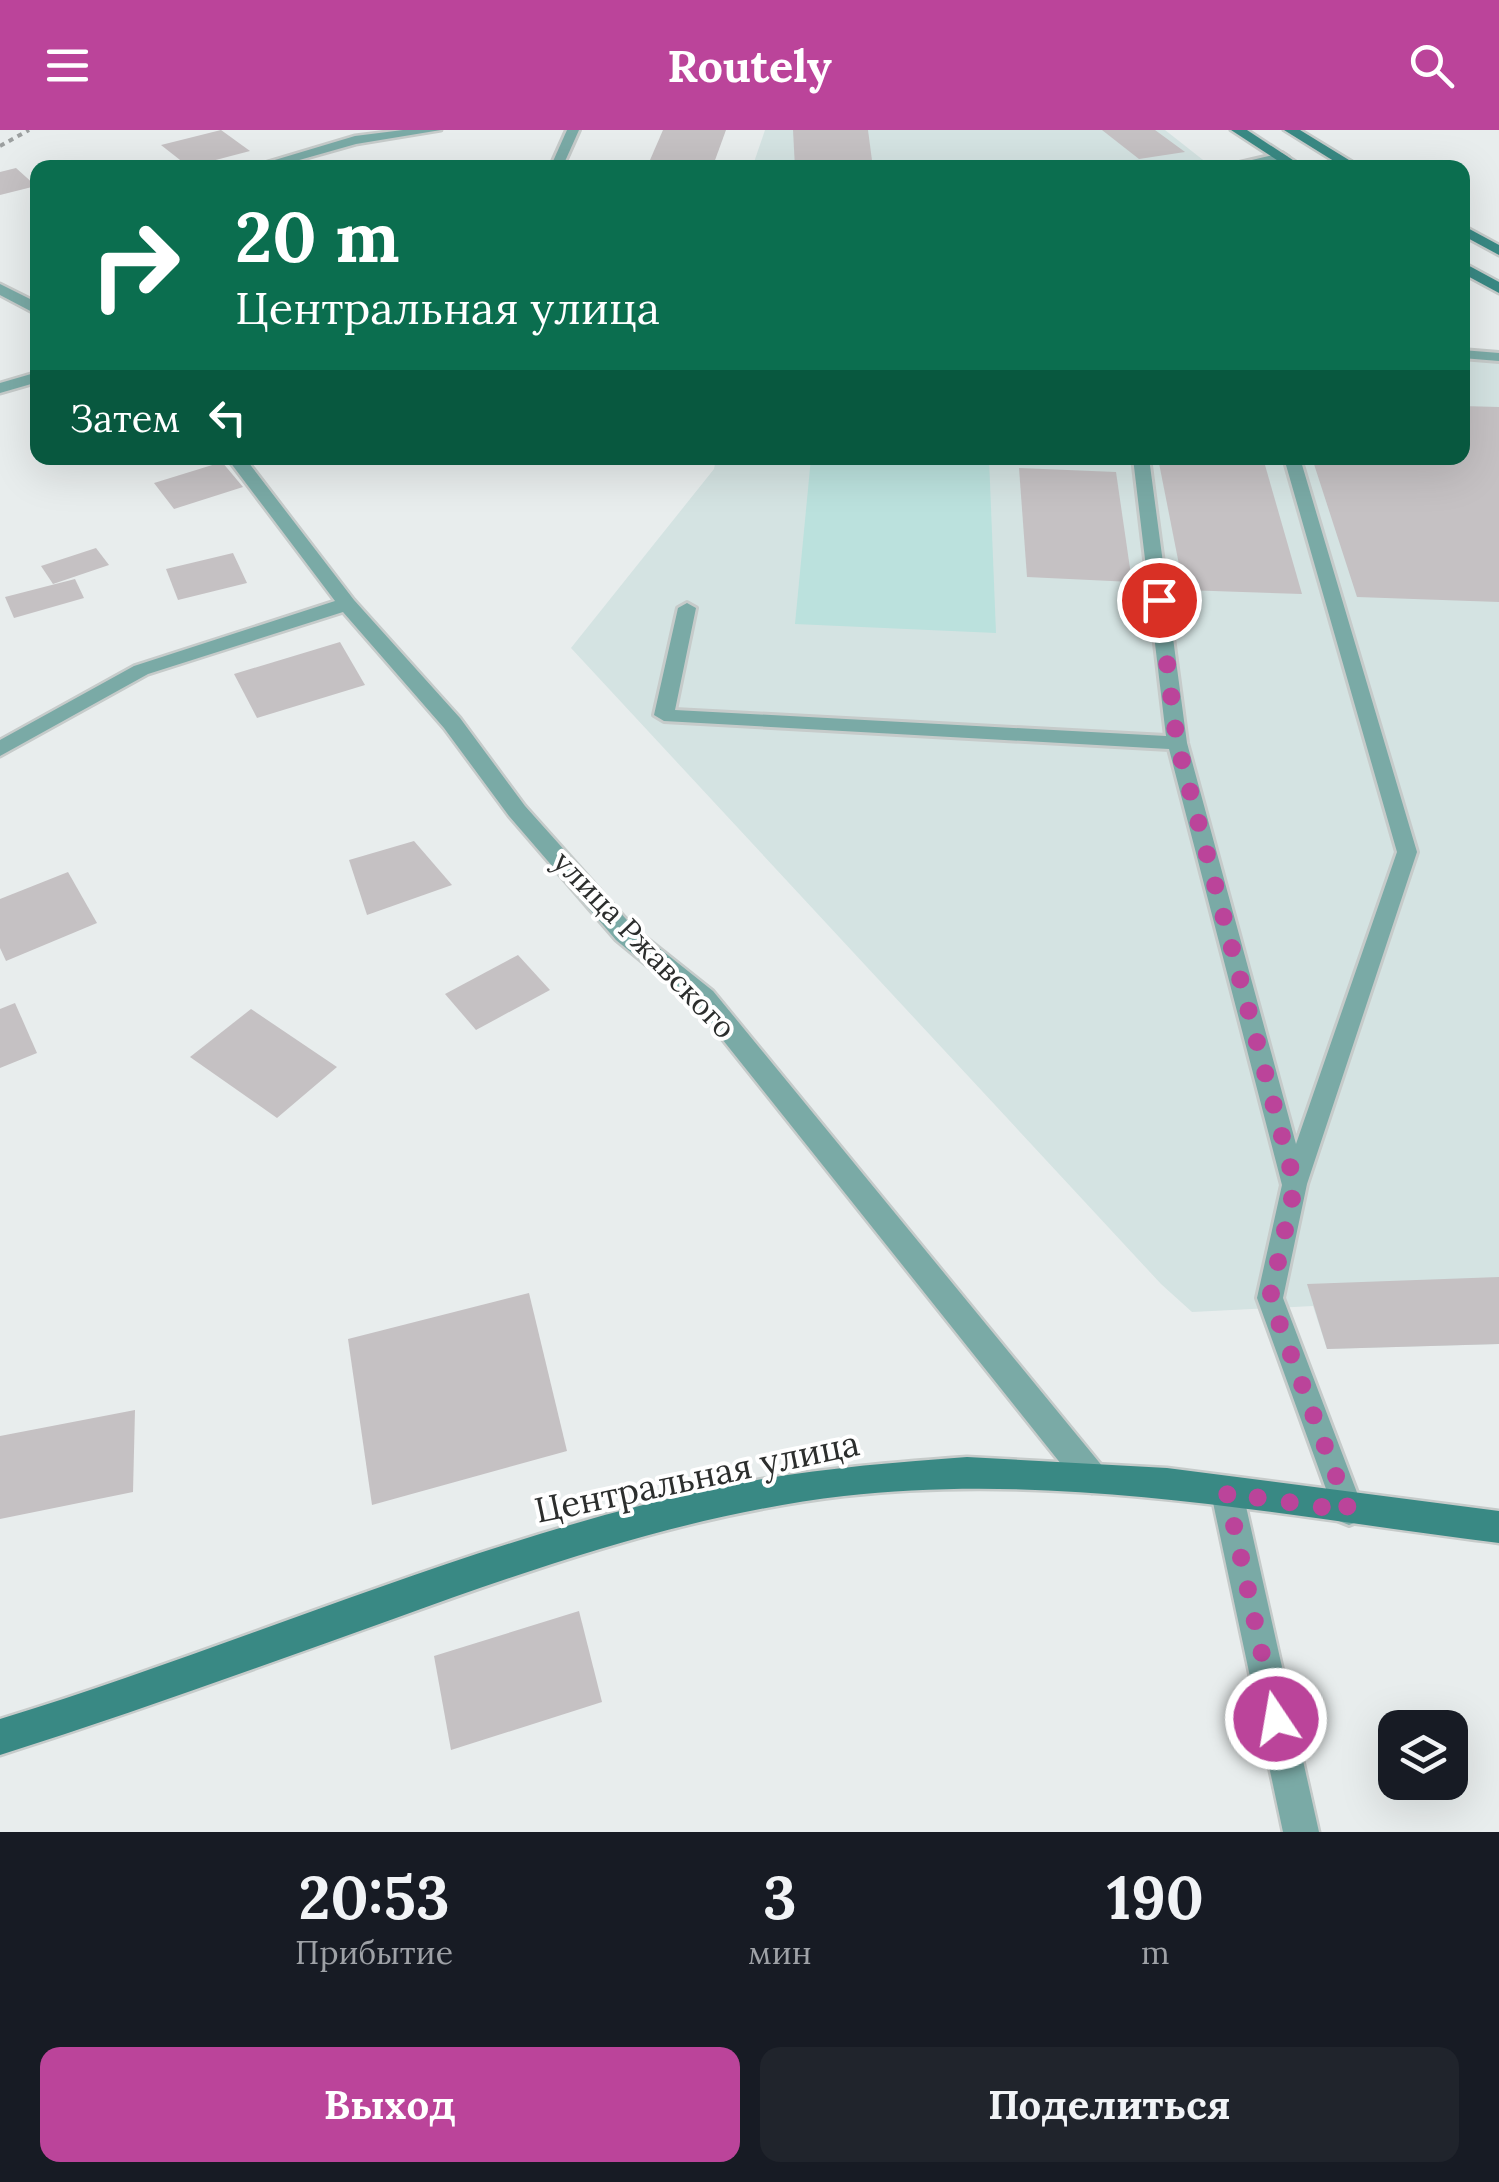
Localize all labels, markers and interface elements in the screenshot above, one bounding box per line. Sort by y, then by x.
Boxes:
text: Routely [667,37,832,94]
icon: menu [40,38,95,93]
icon: search [1404,38,1459,93]
text: 20 m [235,192,400,281]
icon: right [70,200,200,330]
text: Центральная улица [235,279,660,336]
icon: left [200,390,255,445]
text: Затем [70,394,180,442]
pin [1117,558,1202,643]
icon: arrive [1132,573,1187,628]
street label: улица Ржавского [545,842,744,1047]
street label: Центральная улица [531,1420,863,1533]
position arrow [1224,1667,1328,1771]
map controls [1378,1710,1468,1800]
button: layers [1378,1710,1468,1800]
text: 20:53 [298,1859,450,1935]
text: 3 [763,1859,797,1935]
text: 190 [1107,1859,1204,1935]
text: Прибытие [295,1932,453,1973]
text: мин [748,1932,812,1973]
text: m [1141,1932,1170,1973]
button: Выход [40,2047,740,2162]
button: Поделиться [760,2047,1459,2162]

